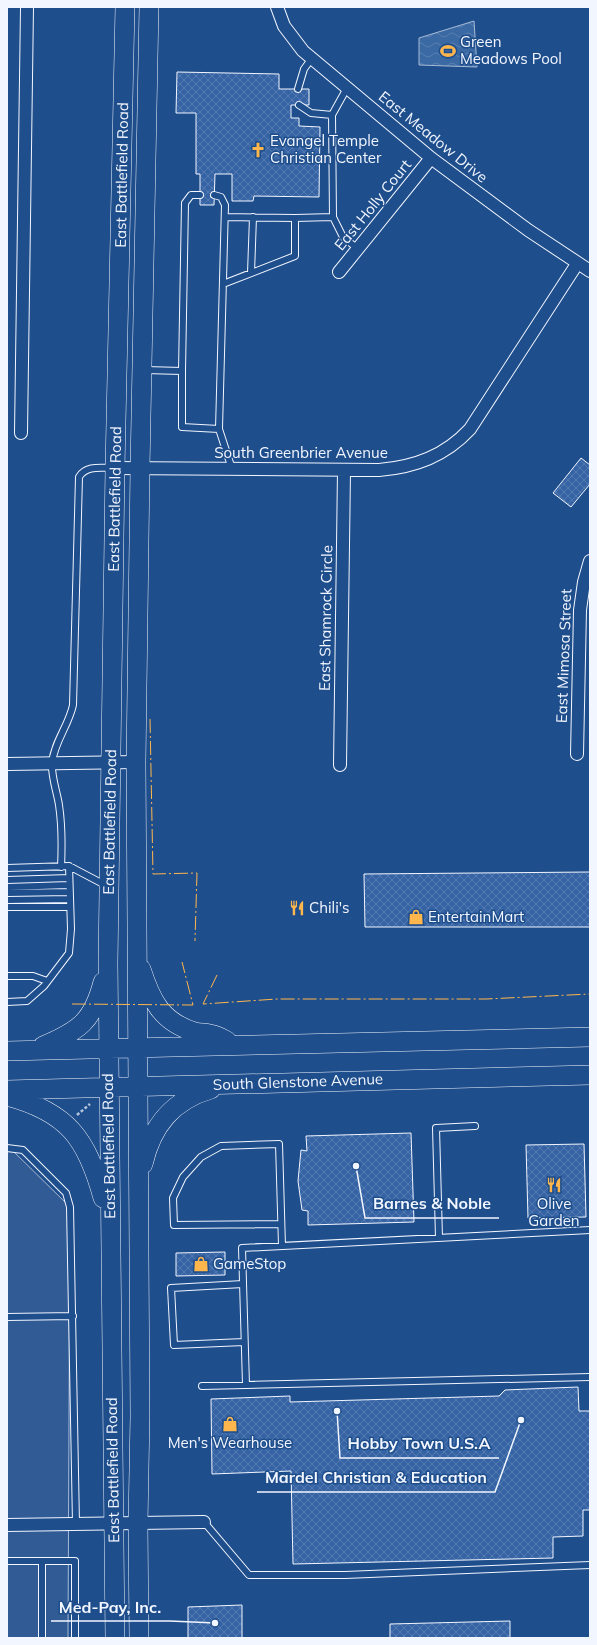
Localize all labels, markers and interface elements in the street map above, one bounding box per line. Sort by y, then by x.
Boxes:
place label: Green Meadows Pool [460,32,562,68]
sports icon: Green Meadows Pool [439,42,457,60]
street label: East Meadow Drive [375,87,492,186]
street label: East Battlefield Road [111,102,132,248]
place label: Evangel Temple Christian Center [270,131,382,167]
church icon: Evangel Temple Christian Center [249,141,267,159]
street label: East Holly Court [330,155,415,254]
street label: East Battlefield Road [104,426,125,572]
street label: South Greenbrier Avenue [214,443,388,462]
street label: East Shamrock Circle [315,545,336,691]
street label: East Mimosa Street [552,589,575,723]
street label: East Battlefield Road [99,749,120,895]
place label: Chili's [309,898,350,917]
restaurant icon: Chili's [288,899,306,917]
place label: EntertainMart [428,907,524,926]
shop icon: EntertainMart [407,908,425,926]
street label: South Glenstone Avenue [213,1069,383,1094]
street label: East Battlefield Road [98,1073,119,1219]
restaurant icon: Olive Garden [545,1176,563,1194]
callout: Barnes & Noble [365,1190,499,1218]
text: Barnes & Noble [373,1193,491,1213]
place label: Olive Garden [528,1194,580,1230]
place label: GameStop [213,1254,286,1273]
shop icon: GameStop [192,1255,210,1273]
street label: East Battlefield Road [102,1397,123,1543]
shop icon: Men's Wearhouse [221,1415,239,1433]
callout: Hobby Town U.S.A [340,1430,499,1458]
place label: Men's Wearhouse [168,1433,292,1452]
text: Hobby Town U.S.A [348,1433,490,1453]
callout: Mardel Christian & Education [257,1464,495,1492]
text: Mardel Christian & Education [265,1467,487,1487]
callout: Med-Pay, Inc. [51,1593,170,1621]
text: Med-Pay, Inc. [59,1597,161,1617]

